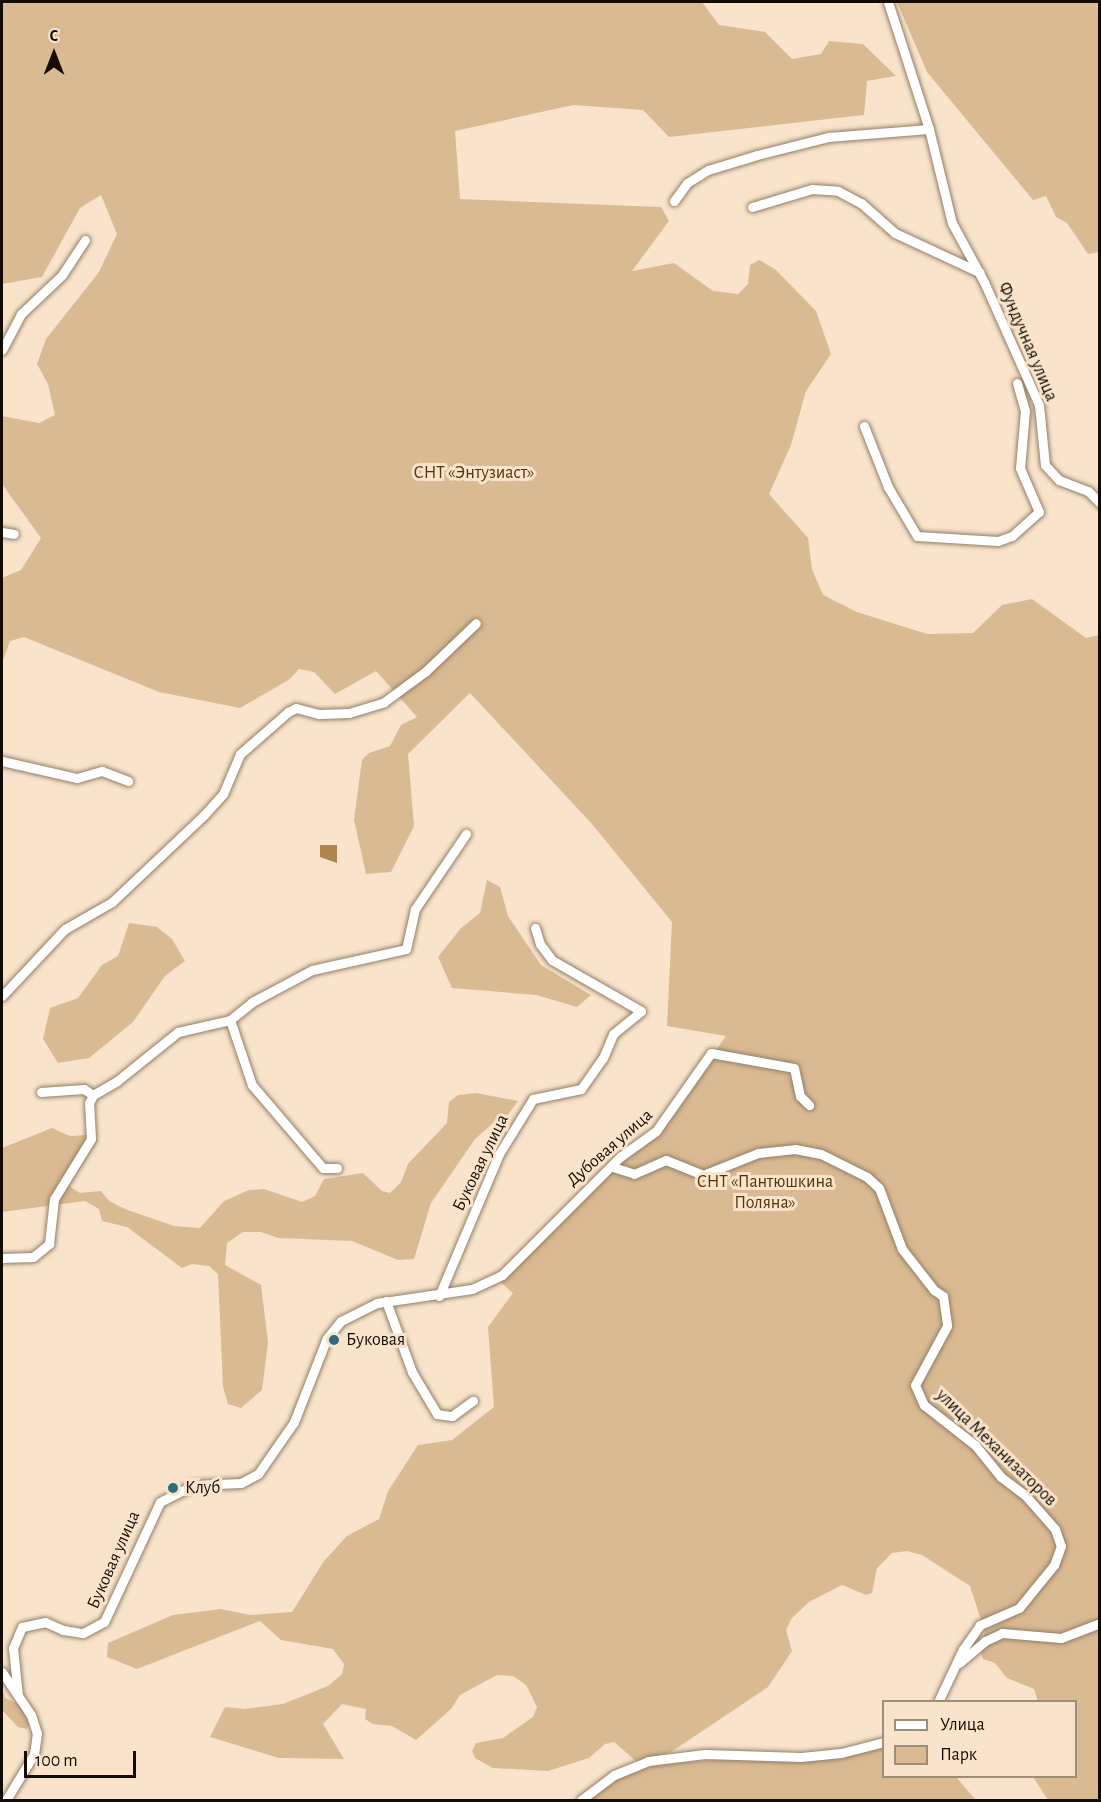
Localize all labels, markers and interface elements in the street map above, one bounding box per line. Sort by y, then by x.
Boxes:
north arrow [24,24,84,84]
text: С [50,28,58,44]
street label: Фундучная улица [992,279,1062,405]
park label: СНТ «Энтузиаст» [414,462,534,484]
street label: Дубовая улица [562,1105,658,1191]
street label: Буковая улица [448,1111,514,1215]
park label: СНТ «Пантюшкина Поляна» [697,1172,833,1214]
place label: Буковая [346,1329,405,1351]
marker: Буковая [327,1333,341,1347]
street label: улица Механизаторов [931,1385,1061,1511]
place label: Клуб [185,1477,220,1499]
marker: Клуб [166,1481,180,1495]
street label: Буковая улица [83,1508,145,1612]
legend [882,1700,1077,1778]
text: Улица [940,1716,985,1734]
scale bar [27,1739,140,1777]
text: Парк [940,1746,977,1764]
text: 100 m [35,1752,78,1770]

